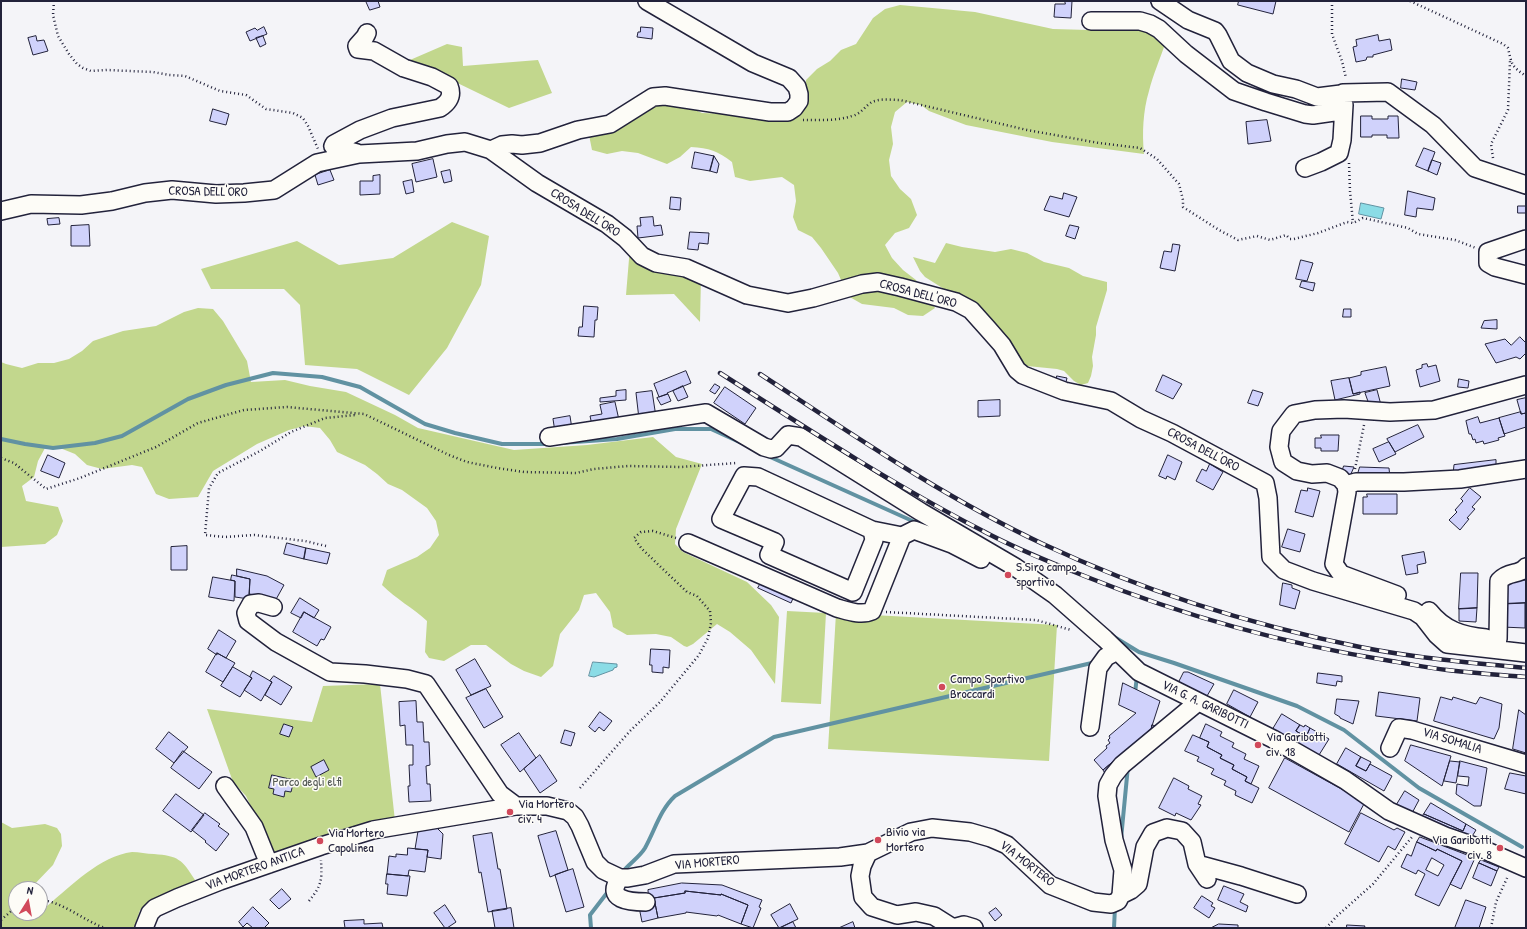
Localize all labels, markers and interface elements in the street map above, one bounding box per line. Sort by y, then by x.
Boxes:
street label: CROSA DELL'ORO [168,184,248,200]
street label: CROSA DELL'ORO [547,185,623,241]
street label: CROSA DELL'ORO [878,276,958,312]
street label: CROSA DELL'ORO [1164,424,1242,476]
place label: S.Siro campo sportivo [1016,560,1077,591]
marker: S.Siro campo sportivo [1003,570,1013,580]
place label: Campo Sportivo Broccardi [950,672,1024,703]
street label: VIA G. A. GARIBOTTI [1159,677,1251,733]
marker: Campo Sportivo Broccardi [937,682,947,692]
street label: VIA SOMALIA [1420,725,1484,757]
place label: Via Garibotti civ. 18 [1266,730,1326,761]
marker: Via Garibotti civ. 18 [1253,740,1263,750]
park label: Parco degli elfi [273,775,341,791]
place label: Via Mortero civ. 4 [518,797,574,828]
marker: Via Mortero civ. 4 [505,807,515,817]
place label: Bivio via Mortero [886,825,925,856]
place label: Via Mortero Capolinea [328,826,384,857]
place label: Via Garibotti civ. 8 [1432,833,1492,864]
marker: Bivio via Mortero [873,835,883,845]
marker: Via Mortero Capolinea [315,836,325,846]
street label: VIA MORTERO [996,838,1058,890]
marker: Via Garibotti civ. 8 [1495,843,1505,853]
street label: VIA MORTERO ANTICA [203,844,307,894]
street label: VIA MORTERO [674,852,740,874]
north arrow [8,881,48,921]
text: N [26,883,34,898]

